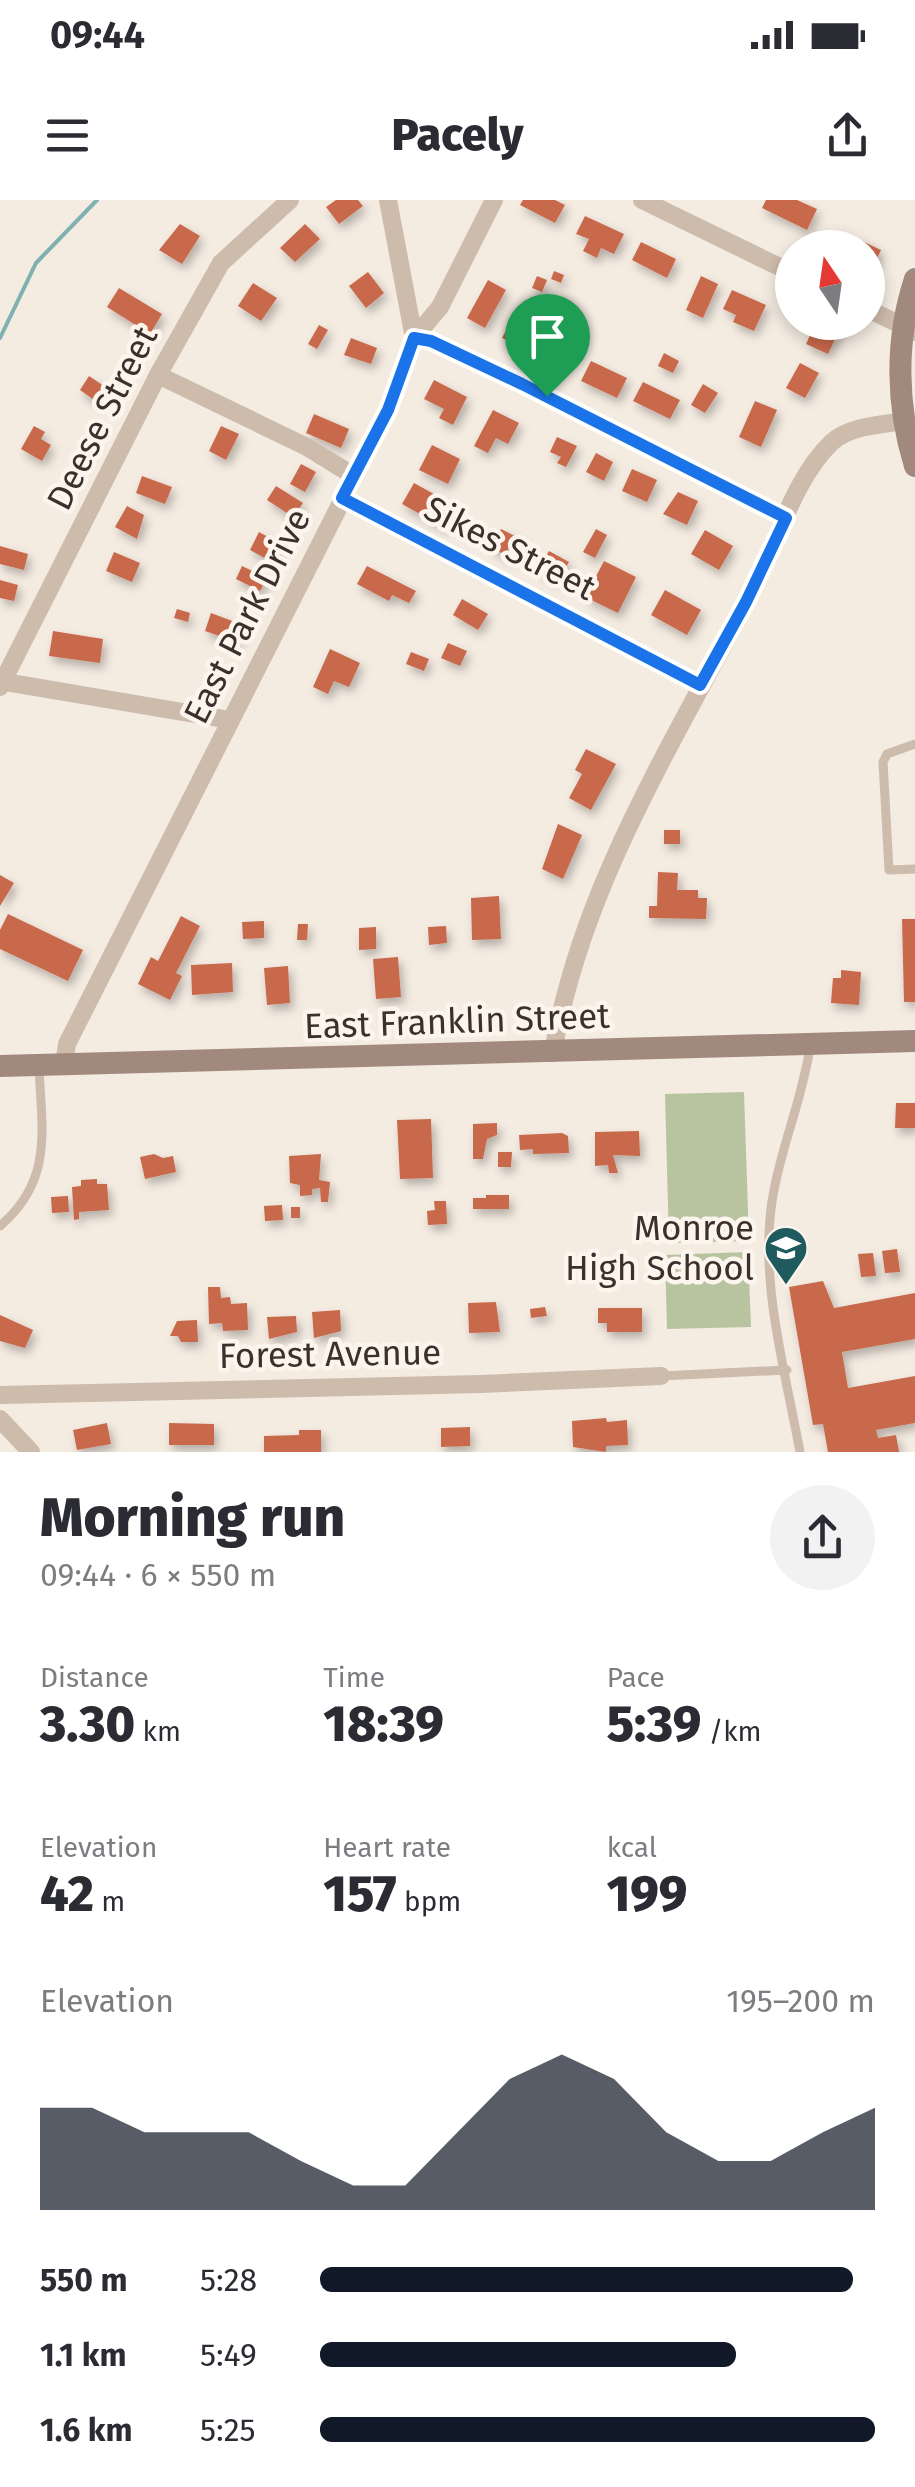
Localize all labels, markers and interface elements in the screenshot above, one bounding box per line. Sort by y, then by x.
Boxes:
text: 09:44 [50,12,145,58]
icon: menu [40,108,95,163]
text: Pacely [392,108,524,162]
icon: share [820,108,875,163]
north arrow [775,230,885,340]
map controls [775,230,885,340]
pin [505,294,590,397]
icon: arrive [520,309,575,364]
street label: Deese Street [38,319,166,517]
street label: Sikes Street [418,487,603,609]
street label: East Park Drive [175,502,319,730]
street label: East Franklin Street [303,995,611,1047]
place label: Monroe High School [565,1207,754,1289]
school or university icon: Monroe High School [763,1225,809,1286]
street label: Forest Avenue [218,1331,442,1377]
text: Morning run [40,1485,345,1551]
button: share [770,1485,875,1590]
text: 09:44 · 6 × 550 m [40,1556,276,1594]
text: Distance [40,1661,149,1694]
text: Time [323,1661,385,1694]
text: Pace [607,1661,665,1694]
text: 3.30 [40,1694,135,1754]
text: 18:39 [323,1694,444,1754]
text: 5:39 [607,1694,701,1754]
text: km [135,1715,181,1748]
text: /km [701,1715,762,1748]
text: Elevation [40,1831,157,1864]
text: Heart rate [323,1831,451,1864]
text: kcal [607,1831,657,1864]
text: 42 [40,1864,94,1924]
text: 157 [323,1864,397,1924]
text: 199 [607,1864,687,1924]
text: m [94,1885,125,1918]
text: bpm [397,1885,461,1918]
text: Elevation [40,1982,174,2020]
text: 195–200 m [726,1982,875,2020]
text: 550 m [40,2261,128,2299]
text: 5:28 [200,2261,257,2299]
text: 1.1 km [40,2336,126,2374]
text: 5:49 [200,2336,257,2374]
text: 1.6 km [40,2411,133,2449]
text: 5:25 [200,2411,256,2449]

